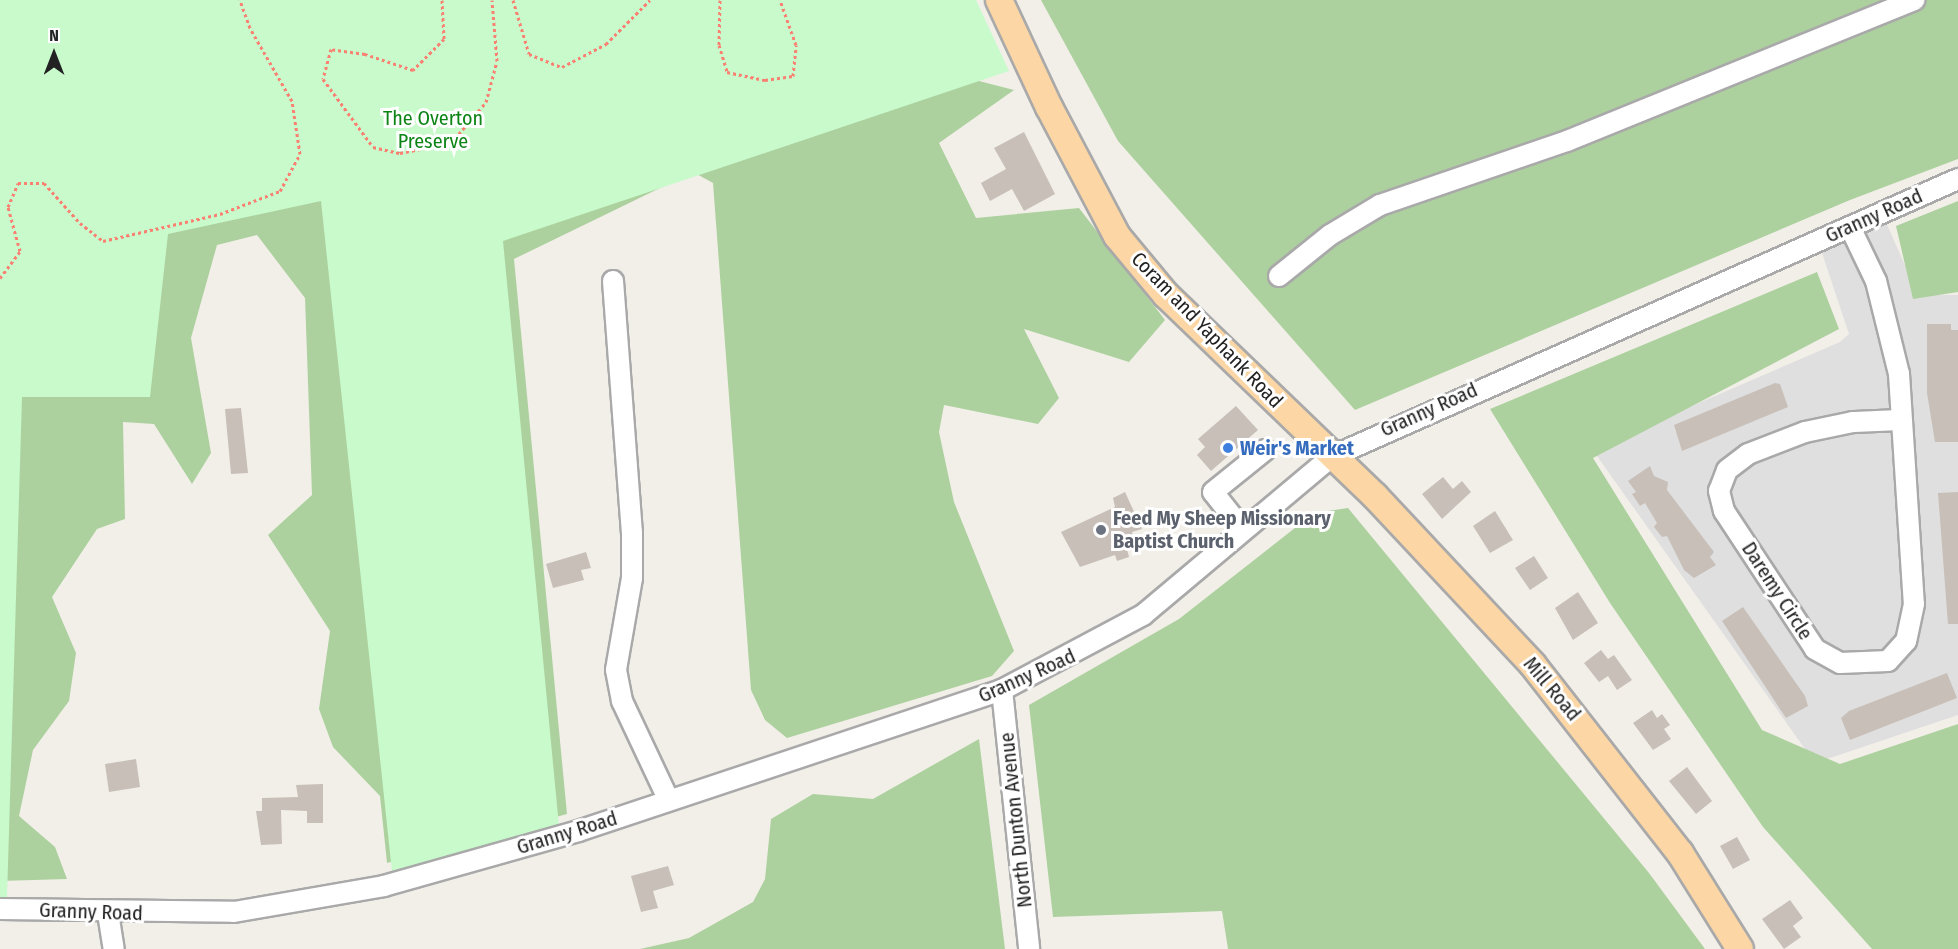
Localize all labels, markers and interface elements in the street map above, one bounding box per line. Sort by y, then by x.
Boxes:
north arrow [24,24,84,84]
text: N [49,26,59,45]
park label: The Overton Preserve [383,107,483,154]
street label: Granny Road [1822,184,1926,248]
street label: Coram and Yaphank Road [1126,247,1288,413]
street label: Granny Road [1377,378,1481,442]
place label: Weir's Market [1240,436,1354,460]
marker: Weir's Market [1221,441,1235,455]
place label: Feed My Sheep Missionary Baptist Church [1113,506,1331,553]
marker: Feed My Sheep Missionary Baptist Church [1094,523,1108,537]
street label: Daremy Circle [1737,538,1817,644]
street label: Granny Road [975,644,1079,708]
street label: Mill Road [1518,652,1586,726]
street label: North Dunton Avenue [995,731,1037,909]
street label: Granny Road [514,806,620,860]
street label: Granny Road [39,898,143,926]

